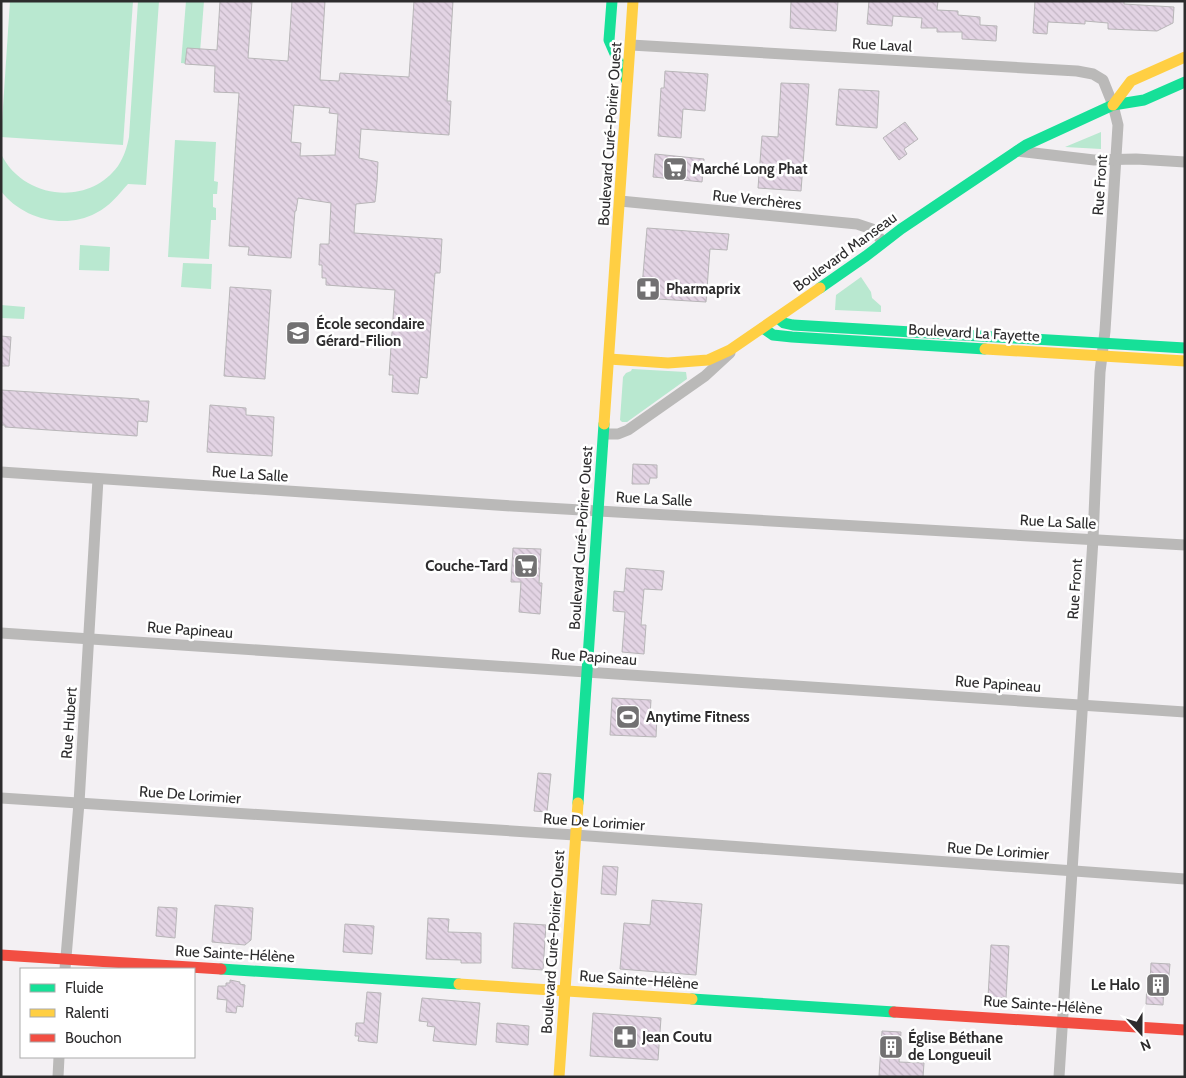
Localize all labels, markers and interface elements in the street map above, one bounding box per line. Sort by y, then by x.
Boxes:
street label: Rue Laval [851,34,913,56]
street label: Boulevard Curé-Poirier Ouest [595,42,625,226]
street label: Rue Front [1089,154,1111,216]
supermarket icon: Marché Long Phat [662,156,688,182]
place label: Marché Long Phat [692,160,808,178]
street label: Rue Verchères [712,186,802,214]
street label: Boulevard Manseau [790,208,900,296]
pharmacy icon: Pharmaprix [635,276,661,302]
place label: Pharmaprix [666,280,741,298]
place label: École secondaire Gérard-Filion [316,314,425,350]
school or university icon: École secondaire Gérard-Filion [285,320,311,346]
street label: Boulevard La Fayette [908,321,1041,345]
street label: Boulevard Curé-Poirier Ouest [566,446,596,630]
street label: Rue La Salle [211,462,289,486]
street label: Rue La Salle [615,488,693,510]
street label: Rue La Salle [1019,511,1097,533]
supermarket icon: Couche-Tard [513,553,539,579]
place label: Couche-Tard [425,557,508,575]
street label: Rue Front [1064,558,1086,620]
street label: Rue Papineau [146,618,234,642]
street label: Rue Papineau [550,645,638,669]
street label: Rue Papineau [954,672,1042,696]
street label: Rue Hubert [58,687,80,759]
sports icon: Anytime Fitness [615,704,641,730]
place label: Anytime Fitness [646,708,750,726]
street label: Rue De Lorimier [139,782,242,808]
street label: Rue De Lorimier [543,809,646,835]
street label: Rue De Lorimier [947,838,1050,864]
street label: Boulevard Curé-Poirier Ouest [538,850,568,1034]
street label: Rue Sainte-Hélène [175,942,295,966]
street label: Rue Sainte-Hélène [579,967,700,993]
legend [20,968,195,1058]
building icon: Le Halo [1145,972,1171,998]
place label: Le Halo [1091,976,1140,994]
text: Fluide [65,979,104,997]
street label: Rue Sainte-Hélène [983,992,1104,1018]
text: Ralenti [65,1004,109,1022]
north arrow [1116,1008,1166,1058]
pharmacy icon: Jean Coutu [612,1024,638,1050]
place label: Jean Coutu [641,1028,712,1046]
place label: Église Béthane de Longueuil [908,1028,1003,1064]
text: Bouchon [65,1029,122,1047]
building icon: Église Béthane de Longueuil [878,1034,904,1060]
text: N [1138,1035,1154,1055]

